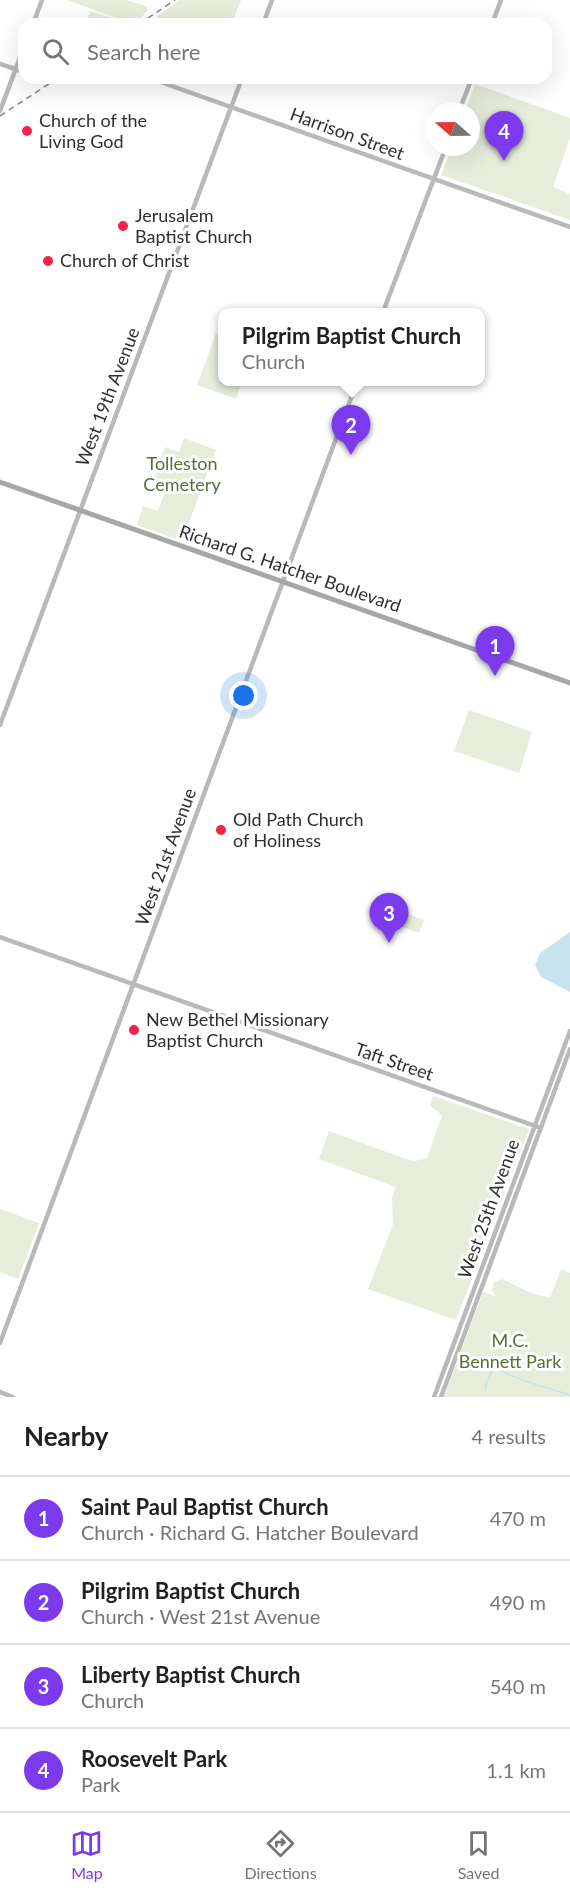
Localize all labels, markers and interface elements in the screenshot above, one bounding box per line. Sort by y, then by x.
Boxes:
search box [18,18,552,84]
icon: search [39,35,72,68]
text: Search here [87,38,200,65]
street label: Harrison Street [287,102,408,164]
north arrow [426,102,480,156]
place label: Church of the Living God [39,109,147,152]
pin: 4 [484,112,524,161]
marker: Church of the Living God [20,124,34,138]
place label: Jerusalem Baptist Church [135,204,252,247]
marker: Jerusalem Baptist Church [116,219,130,233]
place label: Church of Christ [60,249,190,271]
marker: Church of Christ [41,254,55,268]
popup [218,308,485,386]
text: Pilgrim Baptist Church [242,322,461,349]
street label: West 19th Avenue [70,324,144,469]
text: Church [242,349,305,373]
pin: 2 [332,406,370,455]
park label: Tolleston Cemetery [143,452,221,495]
street label: Richard G. Hatcher Boulevard [176,520,404,616]
pin: 1 [476,626,514,676]
your location [229,681,258,710]
street label: West 21st Avenue [130,785,200,928]
place label: Old Path Church of Holiness [233,808,364,851]
marker: Old Path Church of Holiness [214,823,228,837]
pin: 3 [370,894,408,943]
place label: New Bethel Missionary Baptist Church [146,1008,330,1051]
marker: New Bethel Missionary Baptist Church [127,1023,141,1037]
street label: Taft Street [352,1037,437,1085]
street label: West 25th Avenue [453,1136,524,1281]
park label: M.C. Bennett Park [459,1329,562,1372]
text: Nearby [24,1420,109,1452]
text: 4 results [471,1424,546,1448]
text: Saint Paul Baptist Church [81,1493,329,1520]
text: 1 [38,1506,49,1530]
text: 470 m [490,1506,546,1530]
text: Church · Richard G. Hatcher Boulevard [81,1520,419,1544]
text: Pilgrim Baptist Church [81,1577,300,1604]
text: 2 [38,1590,49,1614]
text: 490 m [490,1590,546,1614]
text: Church · West 21st Avenue [81,1604,320,1628]
text: Liberty Baptist Church [81,1661,300,1688]
text: 3 [38,1674,49,1698]
text: 540 m [490,1674,546,1698]
text: Church [81,1688,144,1712]
text: Roosevelt Park [81,1745,227,1772]
text: 4 [38,1758,49,1782]
text: 1.1 km [486,1758,546,1782]
text: Park [81,1772,120,1796]
tab: Map [70,1827,103,1882]
tab: Directions [244,1827,317,1882]
tab: Saved [458,1827,499,1882]

